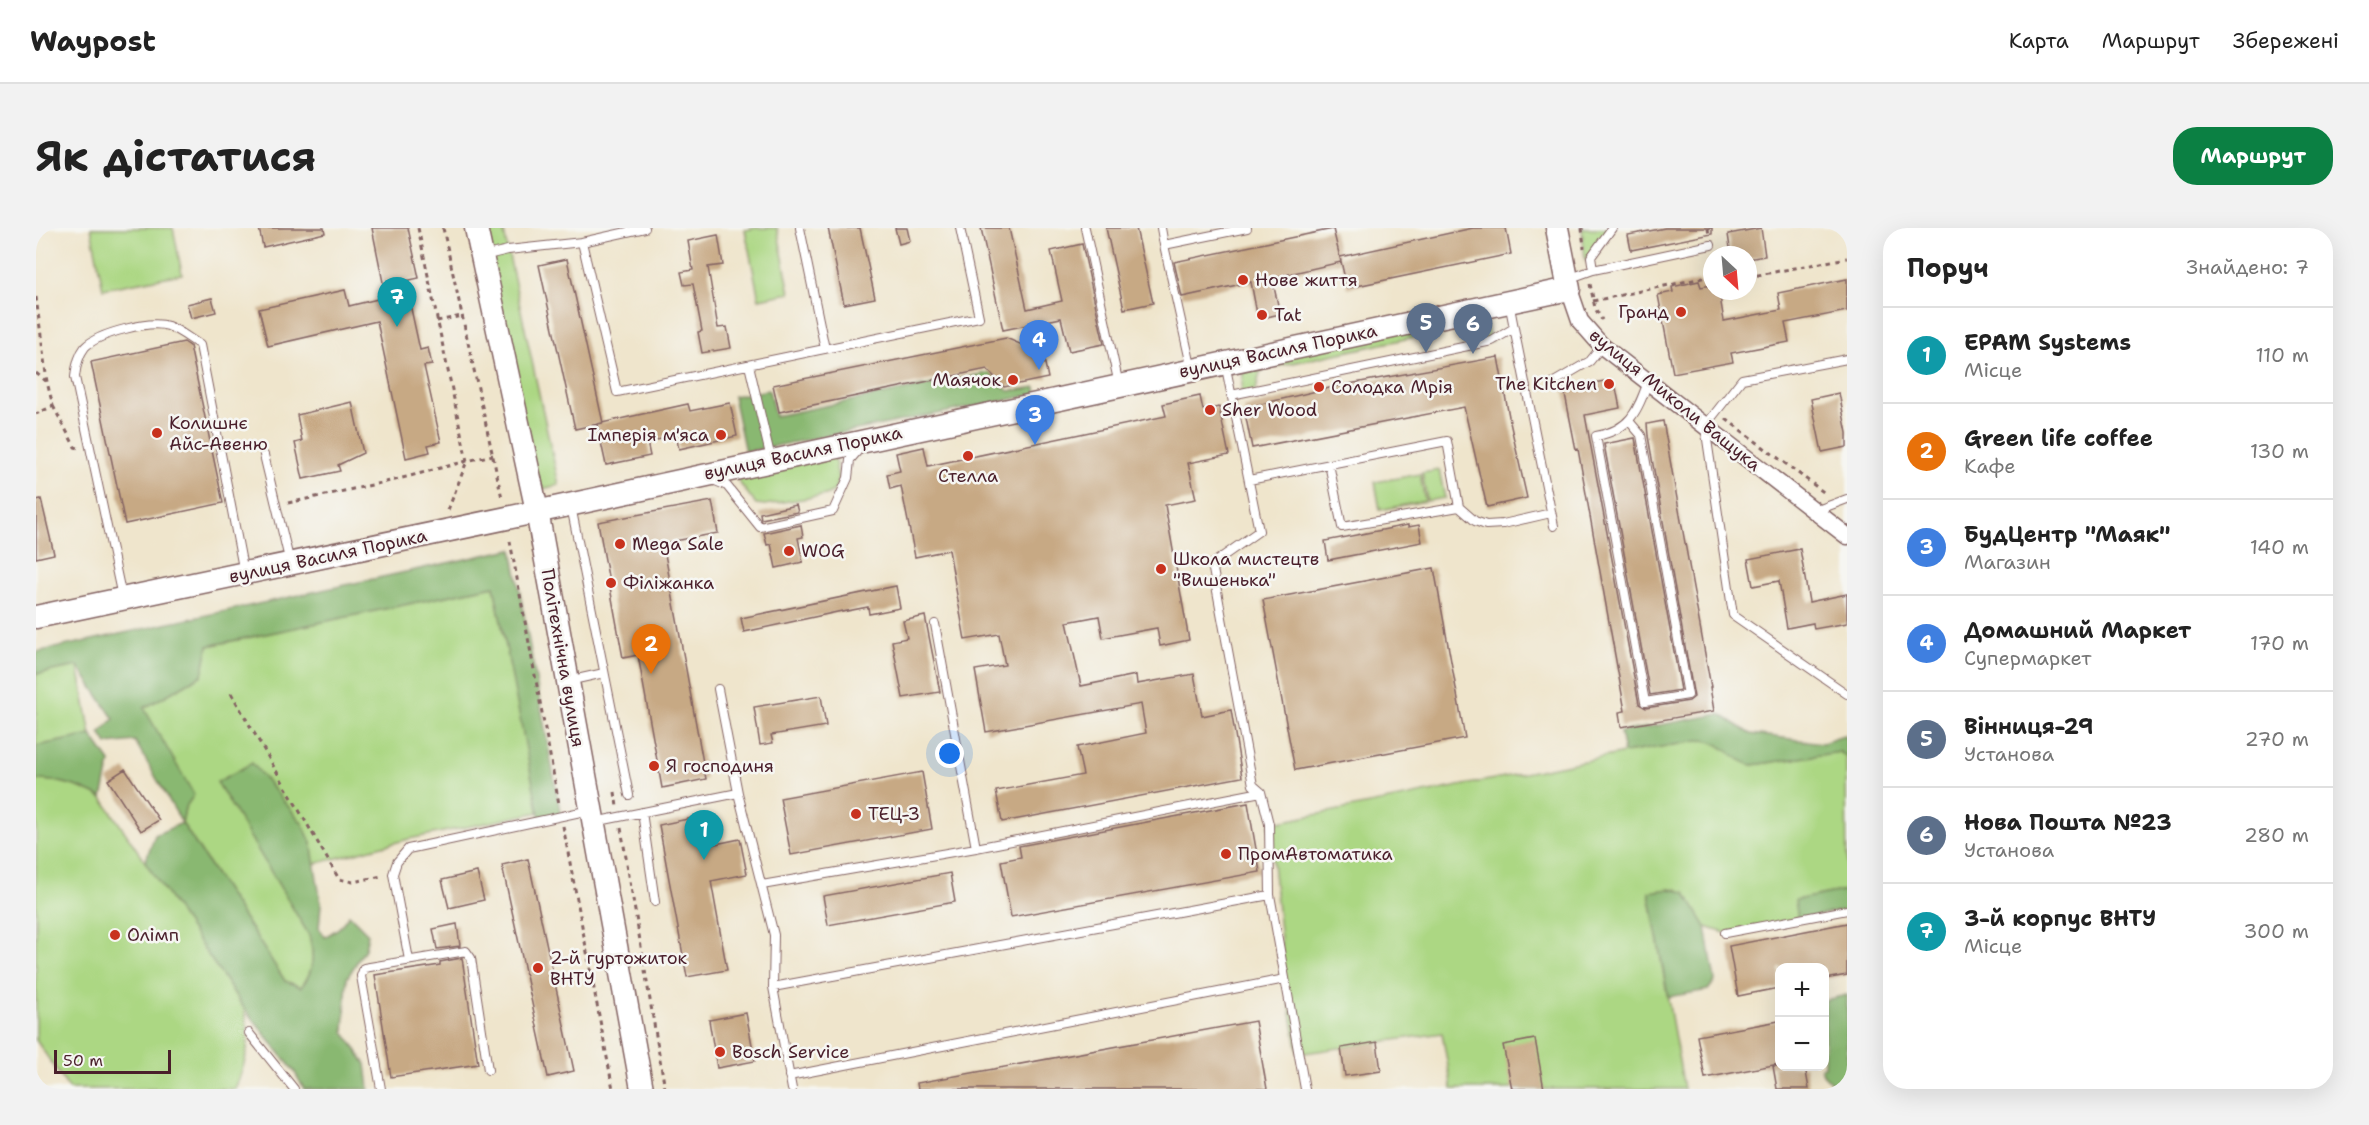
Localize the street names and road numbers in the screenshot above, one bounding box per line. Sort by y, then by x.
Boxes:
street label: вулиця Василя Порика [1177,318,1379,384]
street label: вулиця Миколи Ващука [1584,323,1766,477]
street label: вулиця Василя Порика [702,420,904,486]
street label: вулиця Василя Порика [227,523,429,589]
street label: Політехнічна вулиця [535,567,591,749]

